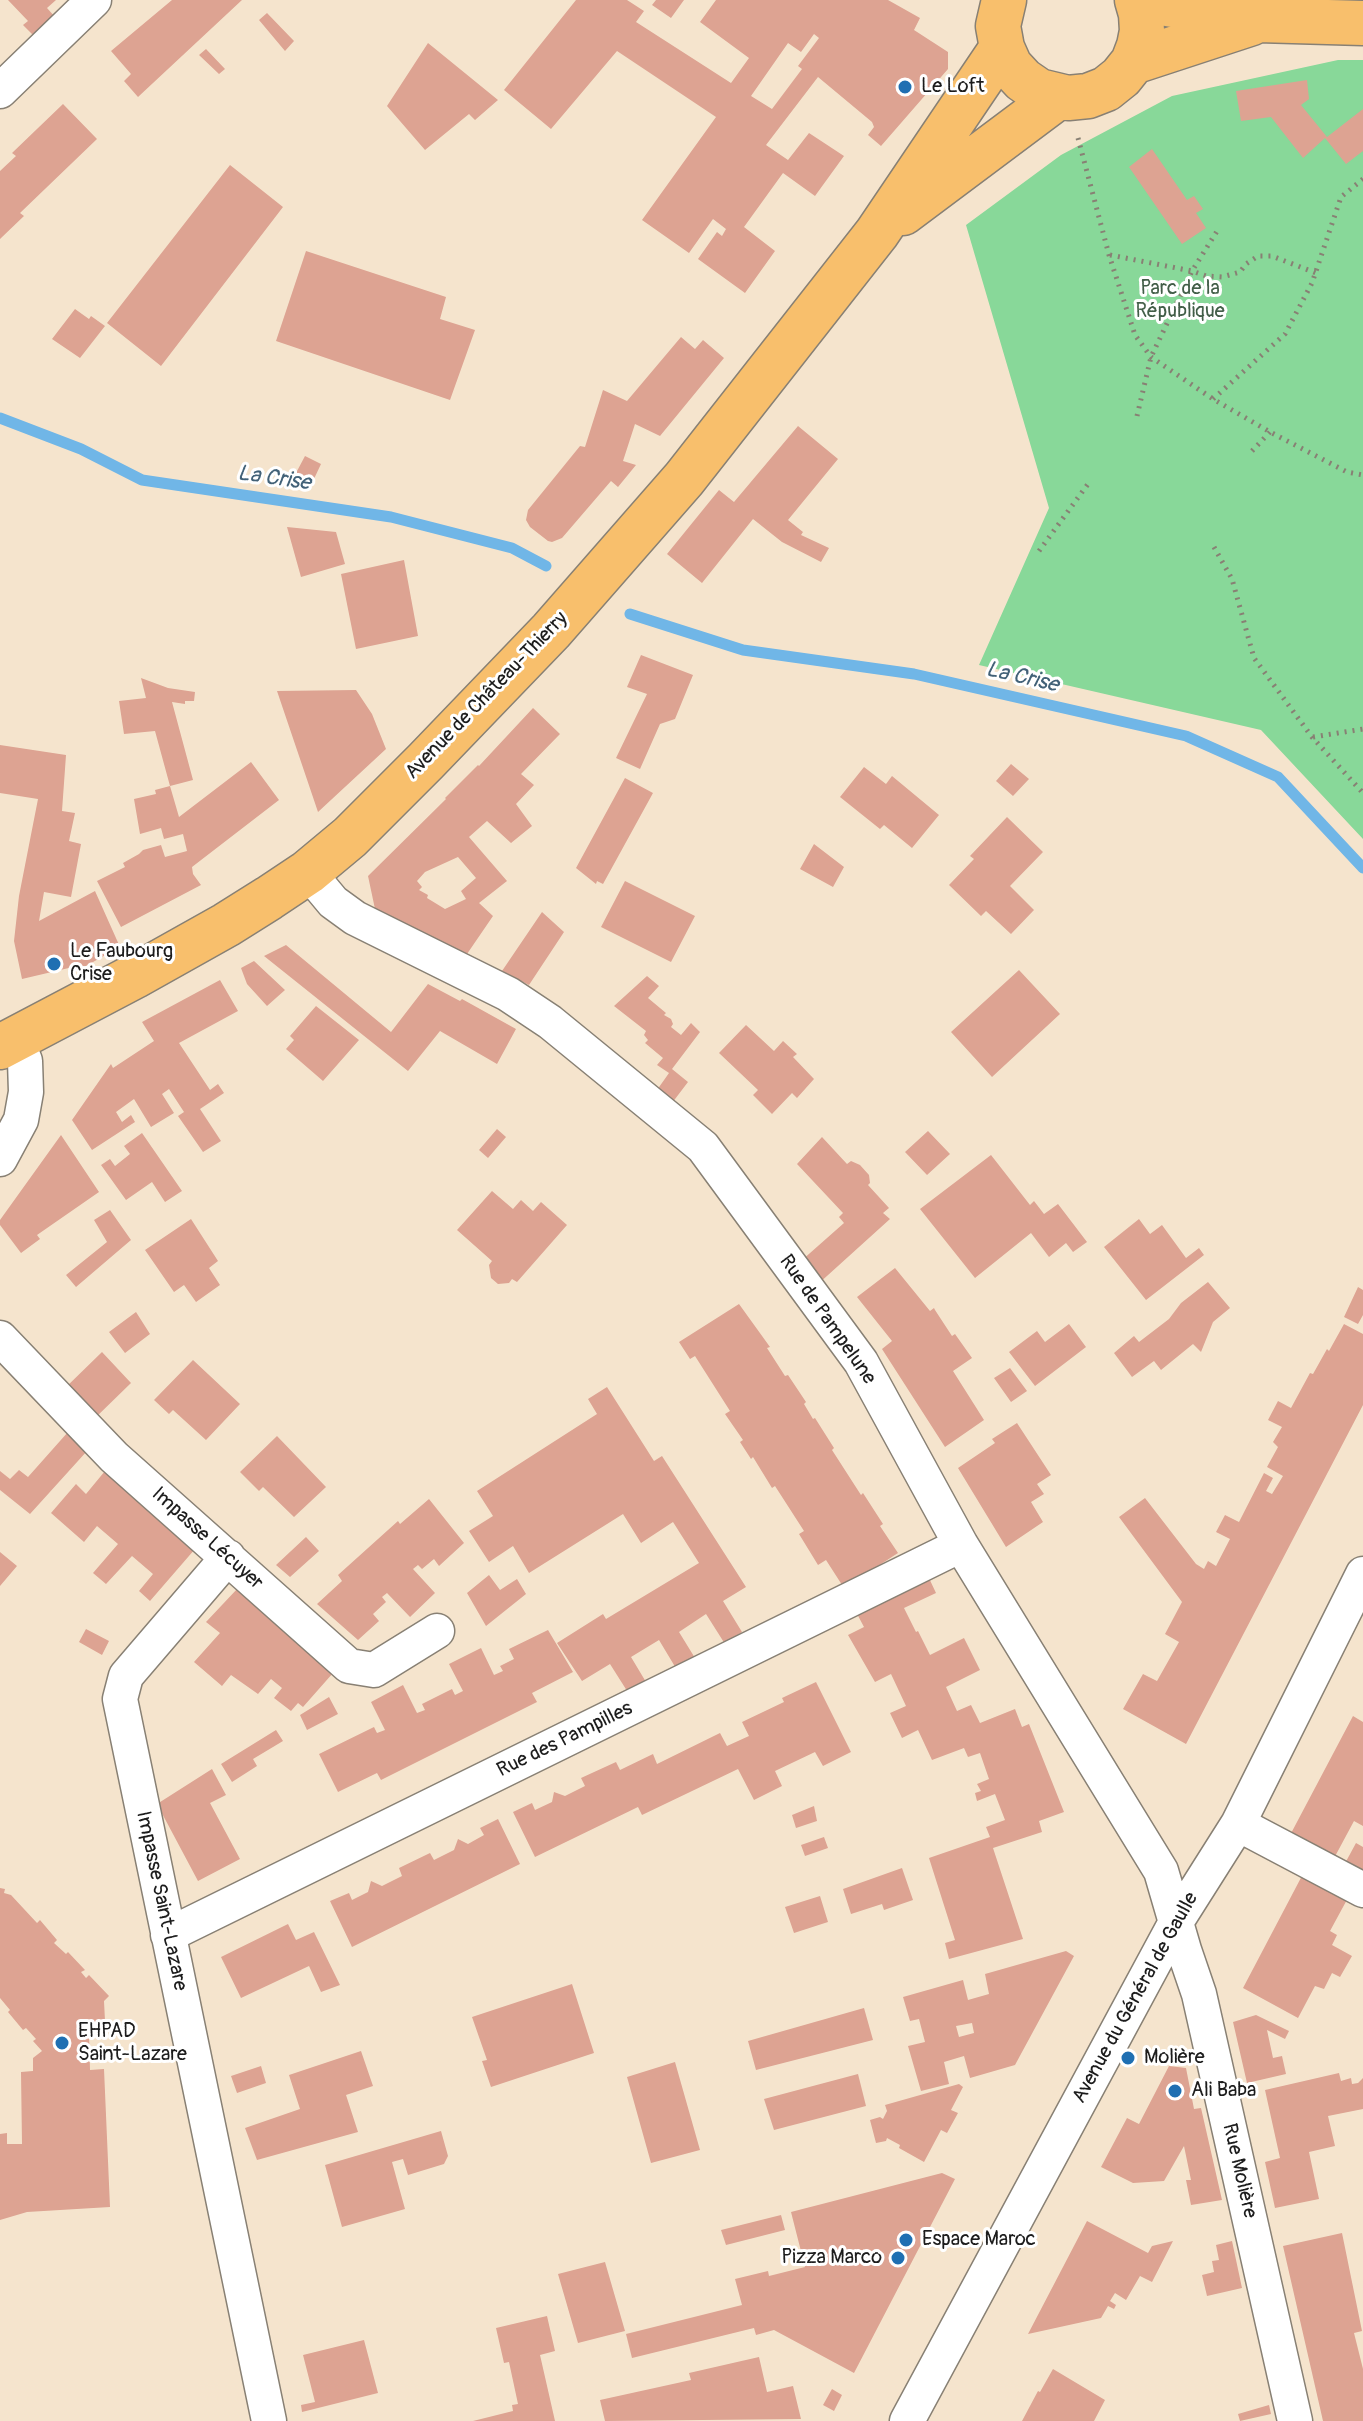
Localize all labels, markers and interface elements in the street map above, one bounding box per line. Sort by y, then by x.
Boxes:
place label: Le Loft [921,75,985,99]
marker: Le Loft [896,78,914,96]
park label: Parc de la République [1135,277,1225,324]
water label: La Crise [236,461,312,497]
street label: Avenue de Château-Thierry [401,607,573,785]
water label: La Crise [983,657,1061,699]
place label: Le Faubourg Crise [70,940,173,987]
marker: Le Faubourg Crise [45,955,63,973]
street label: Rue de Pampelune [773,1251,881,1389]
street label: Impasse Lécuyer [146,1483,268,1595]
street label: Rue des Pampilles [493,1697,637,1783]
street label: Impasse Saint-Lazare [130,1809,192,1993]
street label: Avenue du Général de Gaulle [1068,1888,1204,2108]
place label: EHPAD Saint-Lazare [78,2020,187,2067]
marker: EHPAD Saint-Lazare [53,2034,71,2052]
place label: Molière [1144,2046,1205,2070]
marker: Molière [1119,2049,1137,2067]
place label: Ali Baba [1191,2079,1256,2103]
marker: Ali Baba [1166,2082,1184,2100]
street label: Rue Molière [1216,2121,1262,2221]
place label: Espace Maroc [922,2228,1036,2252]
marker: Espace Maroc [897,2231,915,2249]
place label: Pizza Marco [781,2246,882,2270]
marker: Pizza Marco [889,2249,907,2267]

